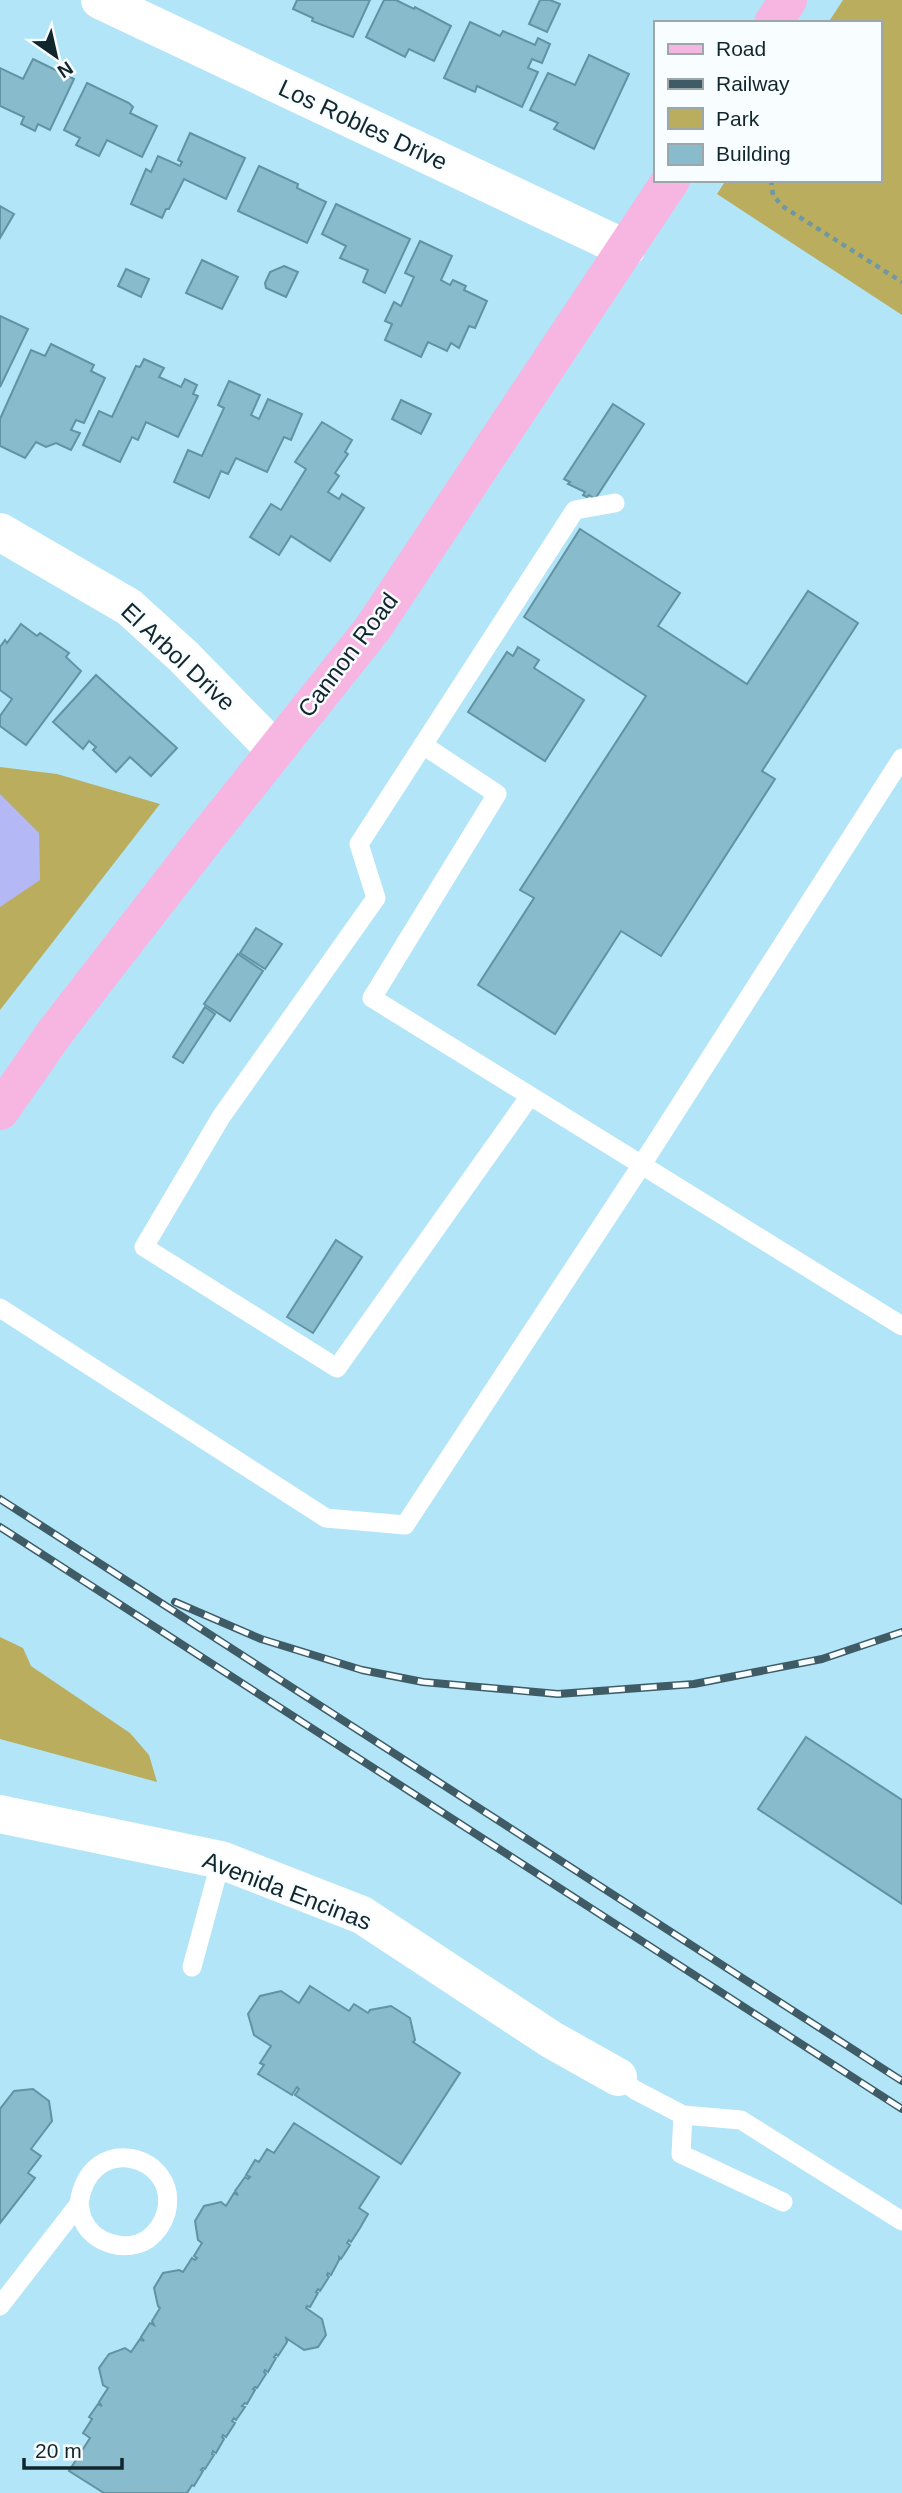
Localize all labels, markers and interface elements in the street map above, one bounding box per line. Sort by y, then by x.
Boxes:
north arrow [21,21,91,91]
legend [654,21,881,182]
text: Road [716,37,766,60]
text: N [54,57,77,82]
text: Railway [716,72,790,95]
street label: Los Robles Drive [275,74,452,175]
text: Park [716,107,760,130]
text: Building [716,142,791,165]
street label: Cannon Road [292,587,403,722]
street label: El Arbol Drive [116,597,241,716]
street label: Avenida Encinas [199,1846,375,1935]
scale bar [24,2426,122,2470]
text: 20 m [35,2439,82,2462]

